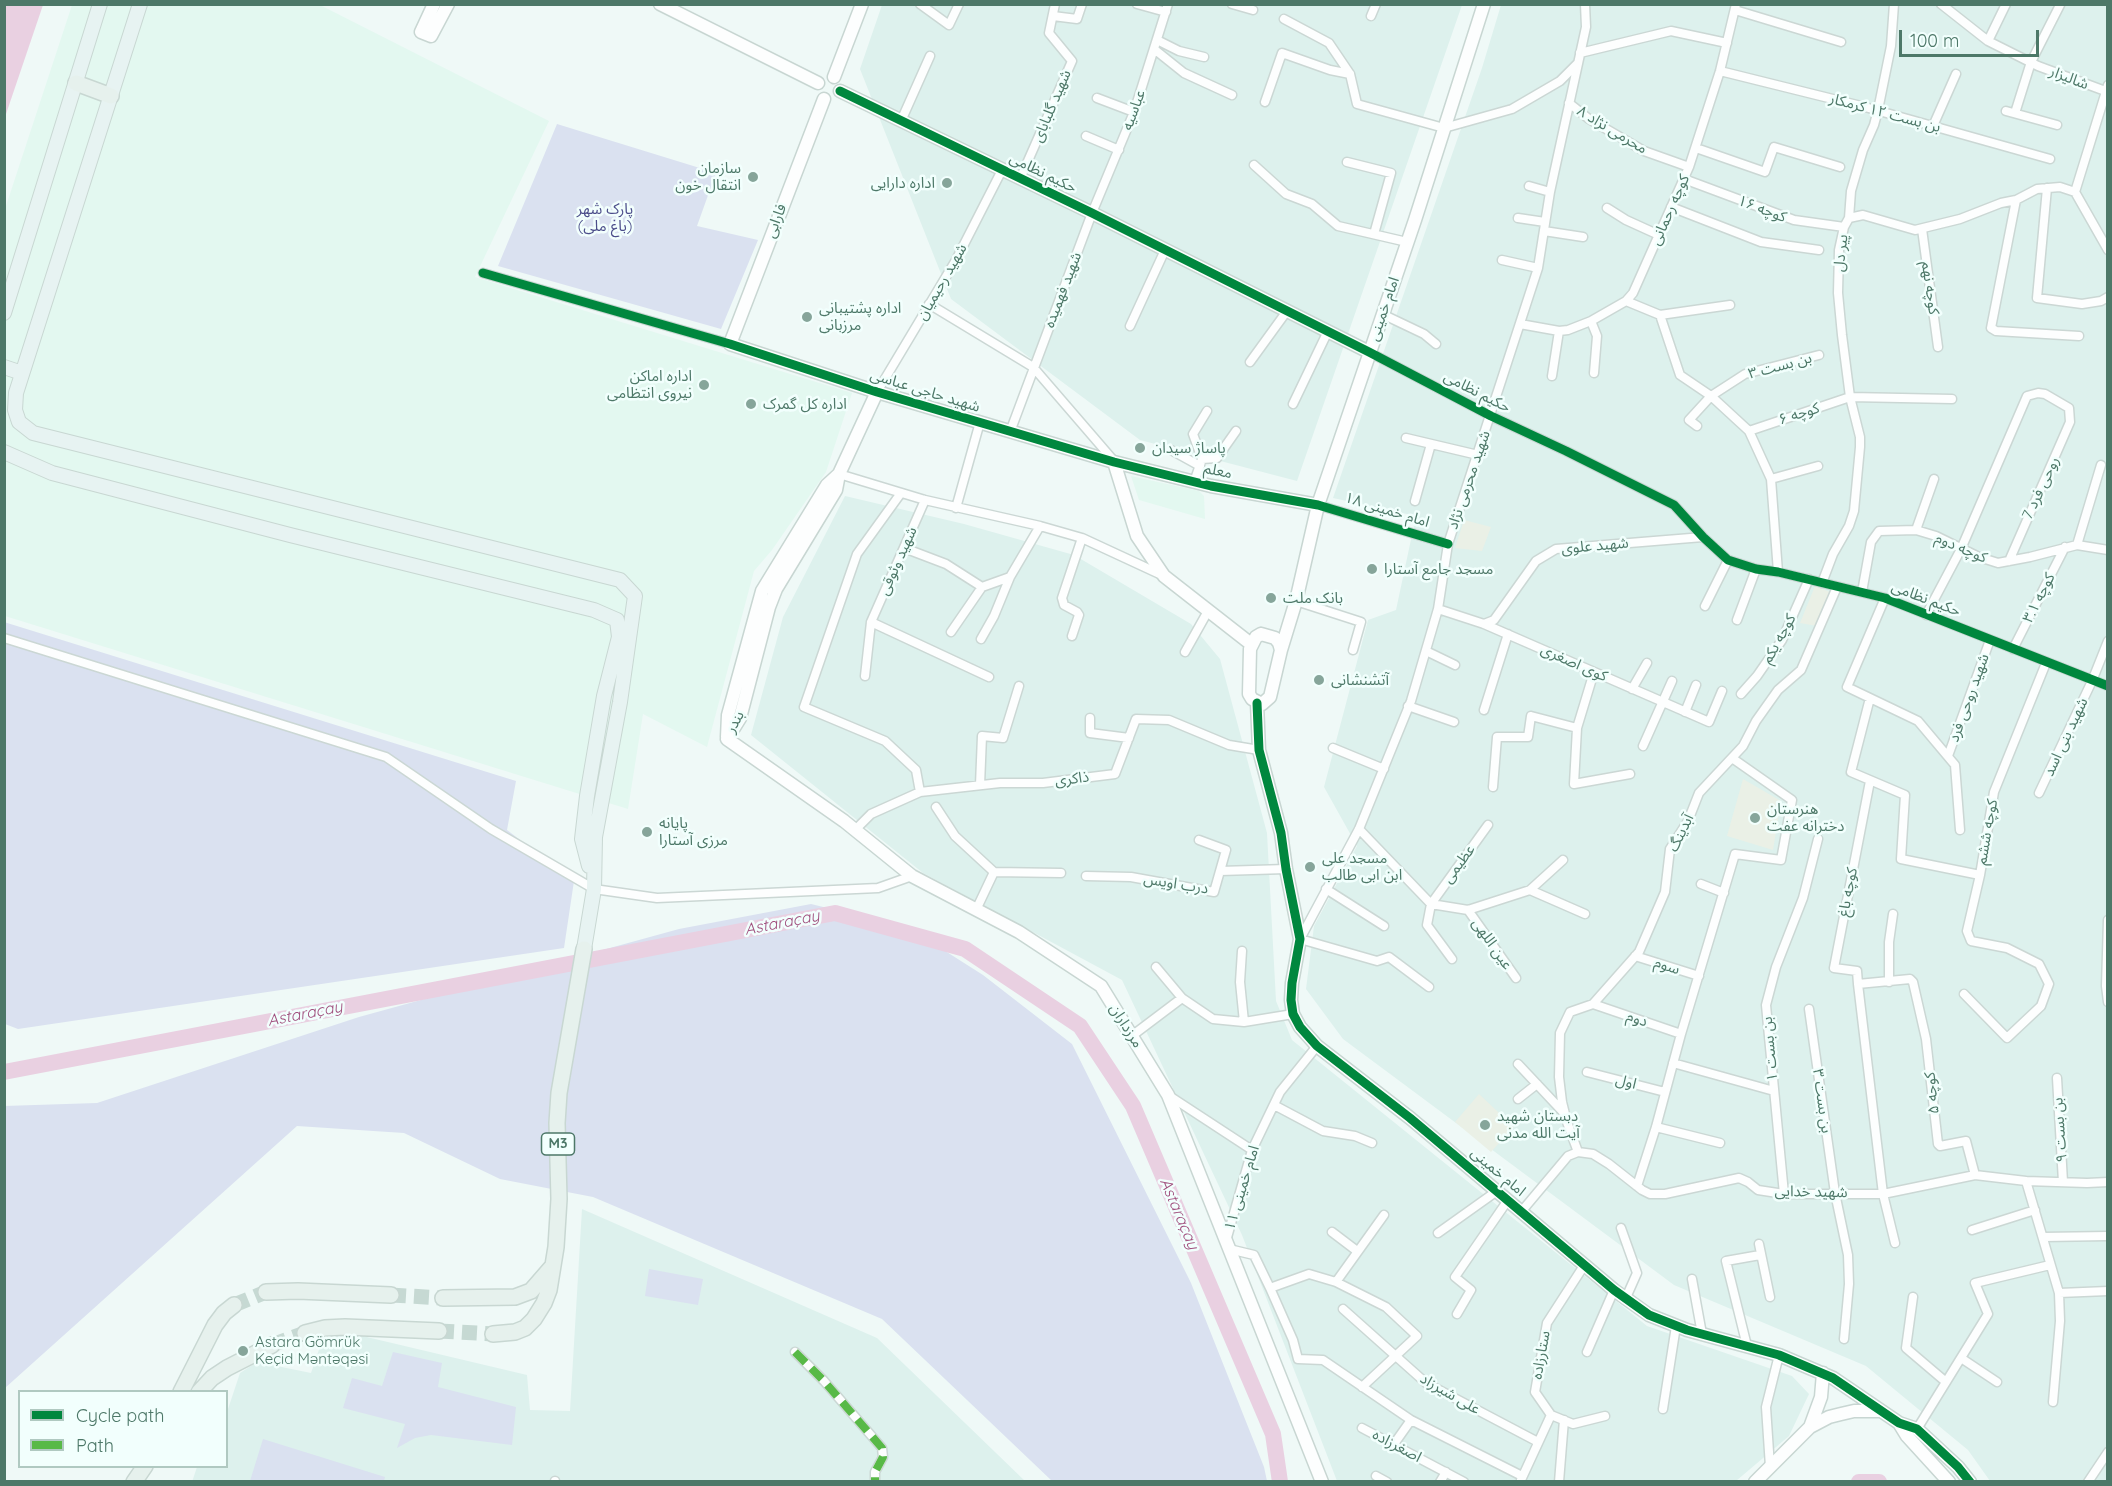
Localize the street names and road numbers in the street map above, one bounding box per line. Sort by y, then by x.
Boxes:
street label: شالیزار [2047,62,2091,94]
street label: شهید گلبابای [1029,67,1075,145]
street label: عباسیه [1118,87,1150,133]
street label: بن بست ۱۲ کرمکار [1827,89,1943,137]
street label: محرمی نژاد ۸ [1574,102,1650,158]
street label: حکیم نظامی [1006,149,1080,197]
street label: کوچه رحمانی [1646,172,1694,248]
street label: کوچه ۱۶ [1735,192,1789,226]
street label: فارابی [761,202,791,240]
street label: پیر دل [1830,233,1852,273]
street label: شهید رحیمیان [913,241,971,323]
street label: شهید فهمیده [1040,250,1086,330]
street label: کوچه نهم [1917,260,1943,316]
street label: امام خمینی [1365,275,1403,343]
street label: بن بست ۳ [1746,349,1814,383]
street label: شهید حاجی عباسی [868,366,982,416]
street label: حکیم نظامی [1441,368,1513,416]
street label: کوچه ۶ [1776,399,1822,429]
street label: شهید محرمی نژاد [1444,428,1494,532]
street label: روحی فرد 7 [2019,454,2063,522]
street label: معلم [1202,459,1234,483]
street label: امام خمینی ۱۸ [1342,489,1432,531]
street label: شهید وثوقی [875,524,921,598]
street label: کوچه دوم [1932,529,1990,567]
street label: شهید علوی [1561,534,1629,558]
street label: کوچه ۳.۱ [2019,570,2059,626]
street label: حکیم نظامی [1889,578,1963,620]
street label: کوچه یکم [1758,611,1800,667]
street label: کوی اصغری [1538,640,1610,686]
street label: شهید روحی فرد [1945,651,1993,745]
street label: شهید بنی اسد [2040,695,2092,779]
street label: بندر [722,708,748,736]
street label: ذاکری [1054,768,1090,790]
street label: کوچه ششم [1972,798,2002,866]
street label: آبدینگ [1664,811,1698,855]
street label: عظیمی [1439,841,1479,887]
street label: کوچه باغ [1834,866,1862,918]
street label: درب اویس [1142,870,1210,898]
street label: عین اللهی [1468,915,1516,973]
street label: سوم [1652,953,1682,979]
street label: مرزداران [1105,1001,1147,1051]
street label: دوم [1624,1007,1650,1031]
street label: بن بست ۱ [1758,1016,1782,1082]
street label: بن بست ۳ [1809,1068,1835,1134]
street label: اول [1614,1071,1638,1093]
street label: کوچه ۵ [1921,1071,1943,1115]
street label: بن بست ۹ [2049,1097,2071,1163]
road number: M3 [542,1133,574,1155]
street label: امام خمینی ۱۱ [1221,1143,1263,1233]
street label: امام خمینی [1467,1144,1529,1200]
street label: شهید خدایی [1774,1182,1848,1202]
street label: ستارزاده [1528,1329,1554,1381]
street label: علی شیرزاد [1417,1370,1483,1418]
street label: اصغرزاده [1369,1426,1425,1466]

